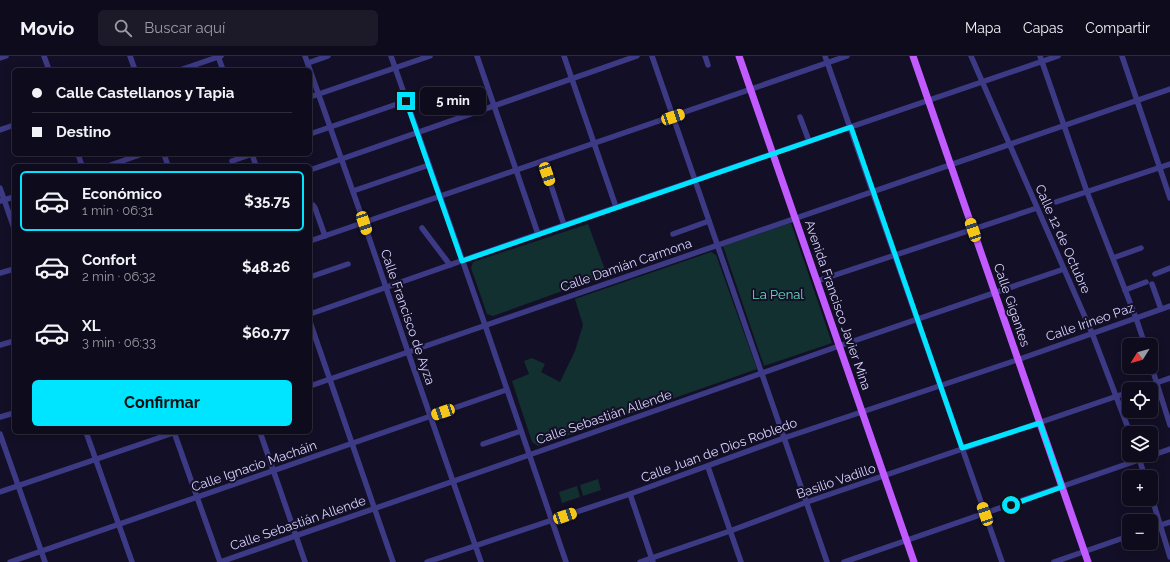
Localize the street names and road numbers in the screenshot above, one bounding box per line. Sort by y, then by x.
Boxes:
street label: Calle 12 de Octubre [1032,182,1094,296]
street label: Avenida Francisco Javier Mina [802,218,874,392]
street label: Calle Damián Carmona [558,235,694,295]
street label: Calle Francisco de Ayza [378,247,438,387]
street label: Calle Gigantes [991,261,1033,349]
street label: Calle Irineo Paz [1044,300,1136,344]
street label: Calle Sebastián Allende [534,387,674,447]
street label: Calle Juan de Dios Robledo [639,415,799,485]
street label: Calle Ignacio Macháin [189,437,319,495]
street label: Basilio Vadillo [794,460,878,502]
street label: Calle Sebastián Allende [228,493,368,553]

